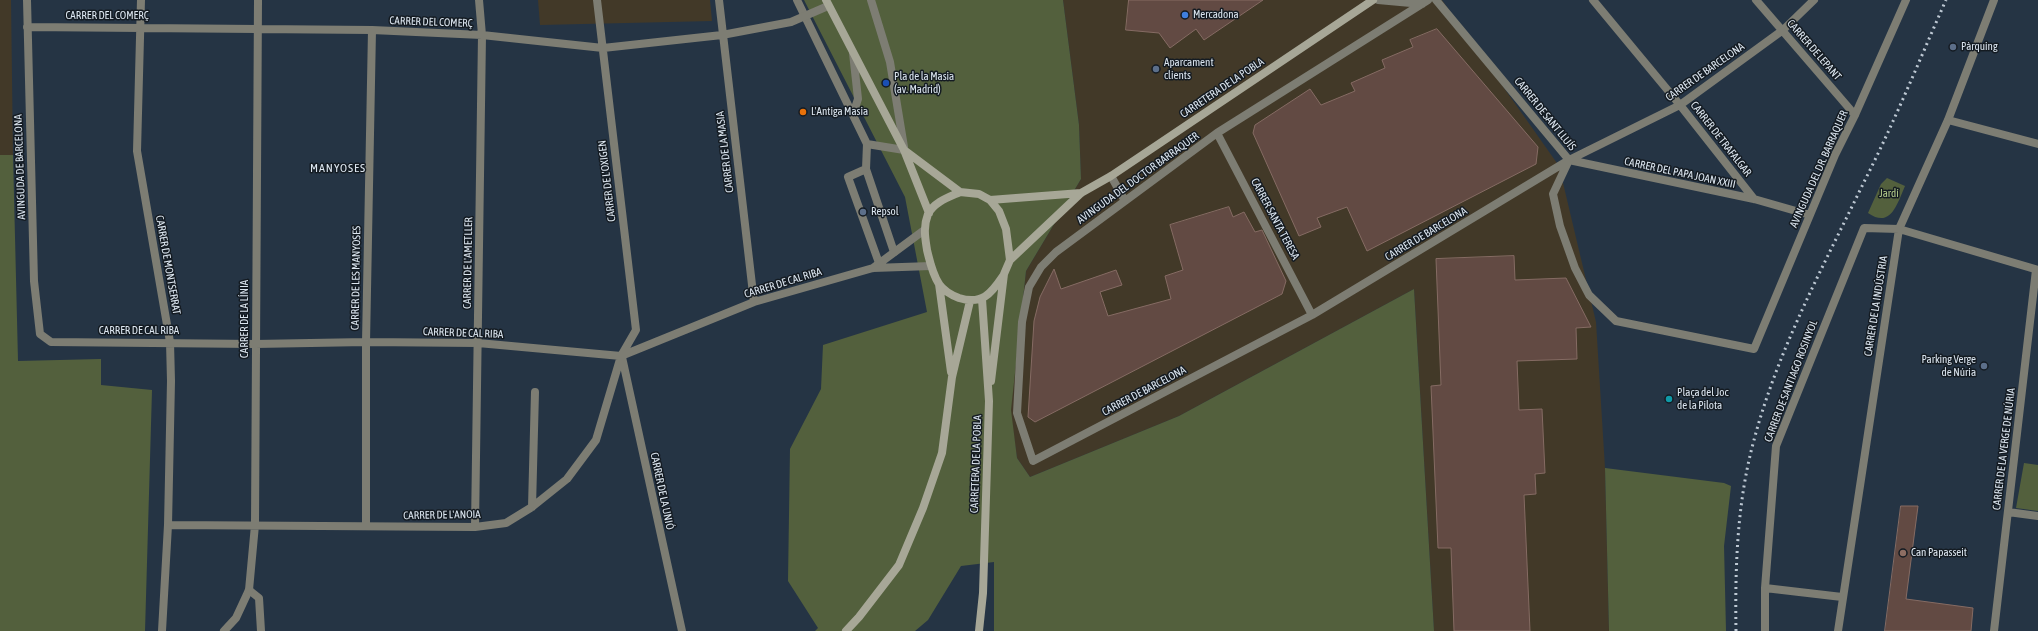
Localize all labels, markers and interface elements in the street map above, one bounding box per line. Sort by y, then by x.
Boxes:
place label: Mercadona [1193,8,1239,22]
street label: CARRER DEL COMERÇ [65,9,149,23]
marker: Mercadona [1180,10,1190,20]
street label: CARRER DEL COMERÇ [389,14,473,30]
street label: CARRER DE LEPANT [1784,17,1844,83]
street label: CARRER DE BARCELONA [1663,40,1747,104]
place label: Pàrquing [1961,40,1998,54]
marker: Pàrquing [1948,42,1958,52]
street label: CARRETERA DE LA POBLA [1178,55,1266,121]
place label: Aparcament clients [1164,56,1214,82]
marker: Aparcament clients [1151,64,1161,74]
place label: Pla de la Masia (av. Madrid) [894,70,954,96]
street label: CARRER DE SANT LLUÍS [1511,75,1579,153]
marker: Pla de la Masia (av. Madrid) [881,78,891,88]
street label: CARRER DE TRAFALGAR [1688,99,1754,179]
place label: L'Antiga Masia [811,105,868,119]
marker: L'Antiga Masia [798,107,808,117]
street label: AVINGUDA DEL DR. BARRAQUER [1787,108,1851,230]
street label: CARRER DE LA MASIA [713,110,737,194]
street label: AVINGUDA DE BARCELONA [12,114,28,220]
street label: AVINGUDA DEL DOCTOR BARRAQUER [1074,129,1202,227]
street label: CARRER DE L'OXIGEN [595,140,619,222]
street label: CARRER DEL PAPA JOAN XXIII [1623,155,1737,191]
district label: MANYOSES [310,161,366,175]
street label: CARRER SANTA TERESA [1248,176,1302,262]
park label: Jardí [1879,187,1899,201]
street label: CARRER DE BARCELONA [1383,204,1469,264]
place label: Repsol [871,205,899,219]
marker: Repsol [858,207,868,217]
street label: CARRER DE MONTSERRAT [153,214,183,316]
street label: CARRER DE L'AMETLLER [461,217,475,309]
street label: CARRER DE LES MANYOSES [348,226,364,330]
street label: CARRER DE LA INDÚSTRIA [1862,255,1890,357]
street label: CARRER DE CAL RIBA [743,265,823,301]
street label: CARRER DE LA LÍNIA [238,280,252,358]
street label: CARRER DE SANTIAGO ROSINYOL [1762,318,1820,444]
street label: CARRER DE CAL RIBA [99,324,179,338]
street label: CARRER DE CAL RIBA [423,325,503,341]
place label: Parking Verge de Núria [1921,353,1976,379]
marker: Parking Verge de Núria [1979,361,1989,371]
street label: CARRER DE BARCELONA [1100,363,1188,419]
place label: Plaça del Joc de la Pilota [1677,386,1729,412]
street label: CARRER DE LA VERGE DE NÚRIA [1990,387,2018,511]
marker: Plaça del Joc de la Pilota [1664,394,1674,404]
street label: CARRETERA DE LA POBLA [968,415,984,513]
street label: CARRER DE LA UNIÓ [647,451,677,531]
street label: CARRER DE L'ANOIA [403,508,481,522]
place label: Can Papasseit [1911,546,1967,560]
marker: Can Papasseit [1898,548,1908,558]

